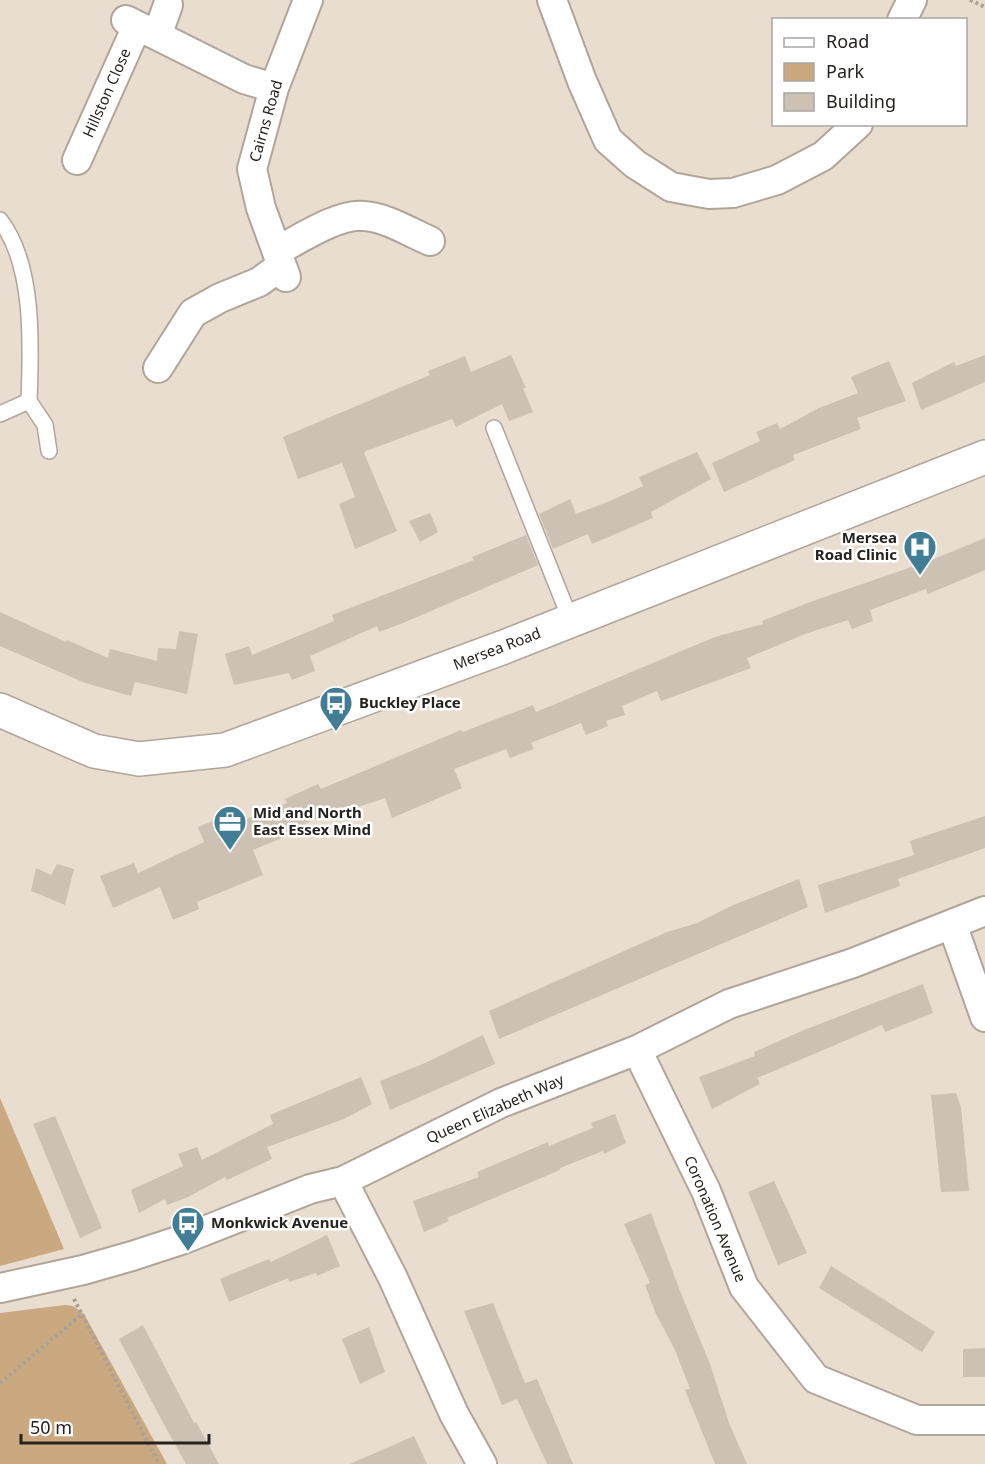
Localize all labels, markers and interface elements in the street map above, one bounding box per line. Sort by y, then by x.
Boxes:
legend [772,18,967,126]
text: Road [826,29,869,53]
street label: Hillston Close [77,45,135,140]
text: Park [826,59,864,83]
street label: Cairns Road [244,77,286,164]
text: Building [826,89,896,113]
place label: Mersea Road Clinic [815,527,897,564]
hospital icon: Mersea Road Clinic [902,529,938,576]
street label: Mersea Road [450,622,543,674]
bus stop icon: Buckley Place [318,685,354,732]
place label: Buckley Place [359,692,461,712]
place label: Mid and North East Essex Mind [253,802,371,839]
office icon: Mid and North East Essex Mind [212,804,248,851]
street label: Queen Elizabeth Way [423,1069,567,1147]
street label: Coronation Avenue [680,1152,752,1285]
bus stop icon: Monkwick Avenue [170,1205,206,1252]
place label: Monkwick Avenue [211,1212,348,1232]
scale bar [21,1407,208,1445]
text: 50 m [30,1415,72,1439]

